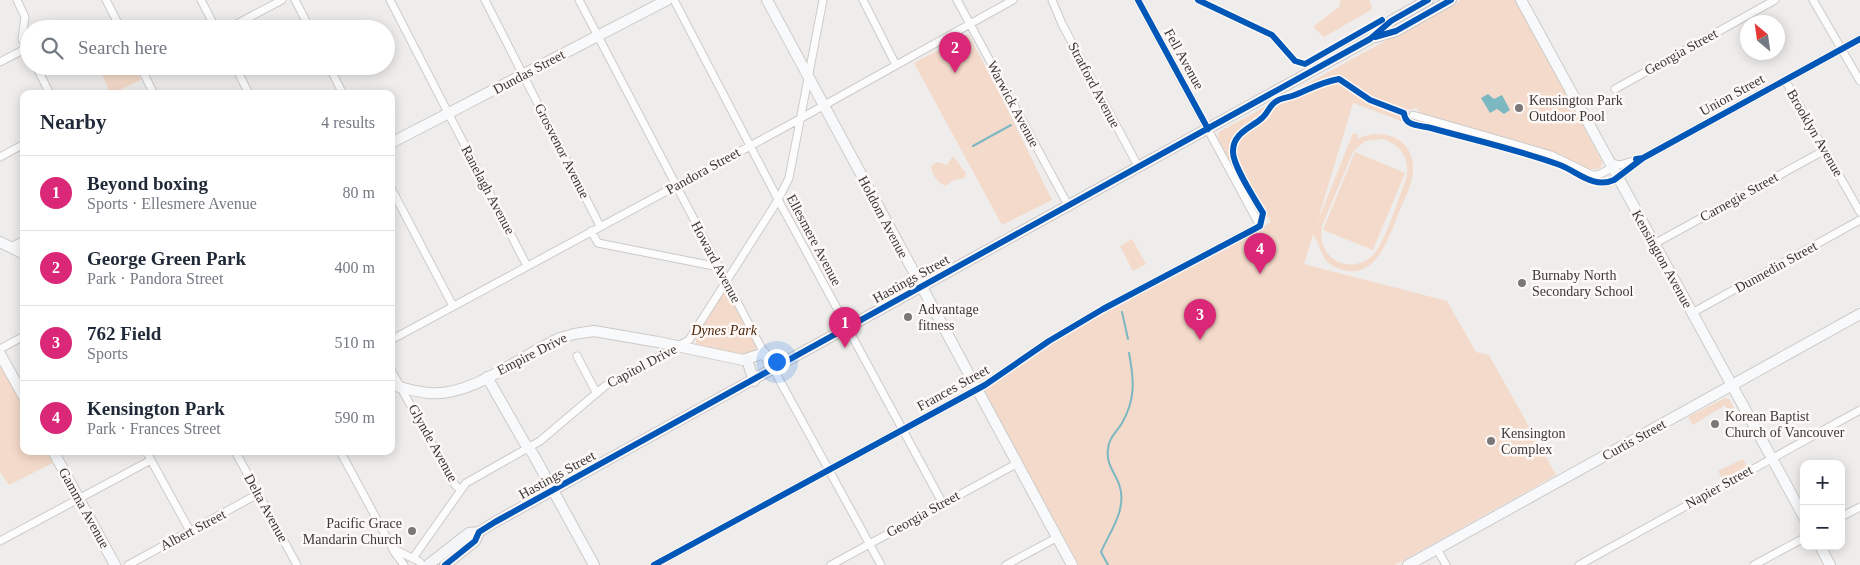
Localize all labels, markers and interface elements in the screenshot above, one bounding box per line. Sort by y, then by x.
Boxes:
north arrow [1740,15,1785,60]
search box [20,20,395,75]
street label: Fell Avenue [1161,26,1207,92]
street label: Georgia Street [1642,26,1720,78]
pin: 2 [939,32,971,73]
icon: search [38,34,66,62]
text: Search here [78,37,167,58]
street label: Stratford Avenue [1065,40,1123,130]
street label: Dundas Street [491,47,567,97]
street label: Warwick Avenue [984,58,1042,150]
street label: Union Street [1697,71,1767,119]
street label: Brooklyn Avenue [1784,87,1846,179]
place label: Kensington Park Outdoor Pool [1529,93,1623,124]
street label: Grosvenor Avenue [532,101,592,201]
marker: Kensington Park Outdoor Pool [1513,102,1525,114]
text: Nearby [40,110,107,134]
text: 4 results [321,114,375,131]
street label: Ranelagh Avenue [458,143,518,237]
street label: Pandora Street [663,145,743,197]
street label: Carnegie Street [1697,169,1781,225]
text: Beyond boxing [87,173,208,194]
street label: Holdom Avenue [855,173,911,261]
text: 1 [52,184,60,201]
text: 80 m [343,184,375,201]
street label: Ellesmere Avenue [784,192,844,288]
text: Sports · Ellesmere Avenue [87,195,257,212]
street label: Kensington Avenue [1629,207,1695,311]
street label: Howard Avenue [688,219,744,305]
pin: 4 [1244,233,1276,274]
street label: Dunnedin Street [1732,238,1820,296]
text: George Green Park [87,248,246,269]
street label: Hastings Street [870,252,952,306]
text: 2 [52,259,60,276]
text: 400 m [335,259,375,276]
place label: Burnaby North Secondary School [1532,268,1634,299]
text: Park · Pandora Street [87,270,223,287]
marker: Burnaby North Secondary School [1516,277,1528,289]
pin: 3 [1184,299,1216,340]
place label: Advantage fitness [918,302,979,333]
pin: 1 [829,307,861,348]
marker: Advantage fitness [902,311,914,323]
text: 762 Field [87,323,161,344]
park label: Dynes Park [690,323,758,338]
street label: Empire Drive [494,330,570,378]
text: 3 [52,334,60,351]
text: 510 m [335,334,375,351]
street label: Capitol Drive [605,341,679,391]
text: Sports [87,345,128,362]
your location [764,349,790,375]
street label: Frances Street [915,362,992,414]
text: Kensington Park [87,398,225,419]
street label: Glynde Avenue [405,402,461,484]
text: 4 [52,409,60,426]
text: 590 m [335,409,375,426]
place label: Korean Baptist Church of Vancouver [1725,409,1845,440]
street label: Curtis Street [1600,416,1669,464]
marker: Korean Baptist Church of Vancouver [1709,418,1721,430]
text: Park · Frances Street [87,420,221,437]
place label: Kensington Complex [1501,426,1566,457]
marker: Kensington Complex [1485,435,1497,447]
street label: Hastings Street [516,448,598,502]
map controls [1800,460,1845,550]
button: + [1800,460,1845,505]
street label: Napier Street [1683,462,1755,512]
street label: Gamma Avenue [56,465,112,551]
street label: Delta Avenue [241,471,291,545]
street label: Georgia Street [884,488,962,540]
button: − [1800,505,1845,550]
street label: Albert Street [158,506,228,554]
place label: Pacific Grace Mandarin Church [303,516,402,547]
marker: Pacific Grace Mandarin Church [406,525,418,537]

